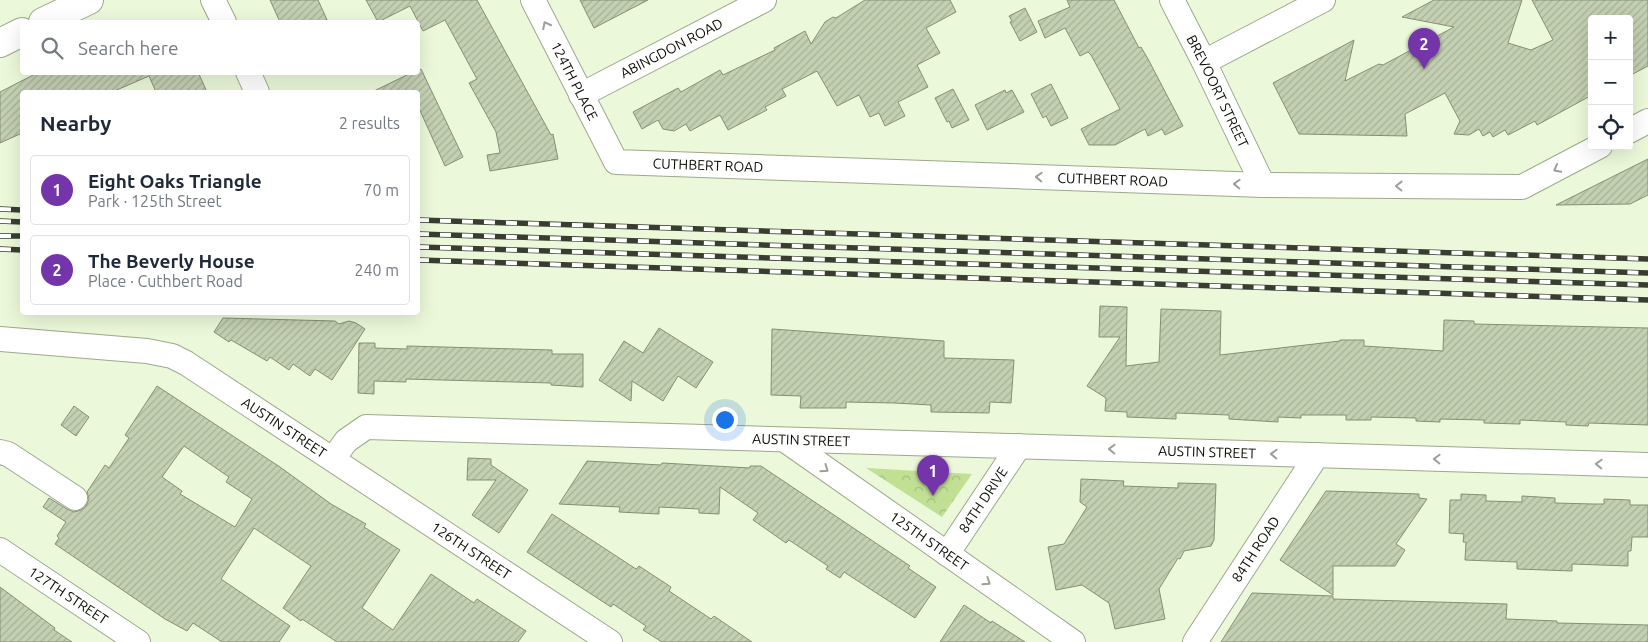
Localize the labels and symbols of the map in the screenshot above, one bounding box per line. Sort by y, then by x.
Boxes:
street label: ABINGDON ROAD [618,15,726,81]
one-way arrow [542,22,552,31]
pin: 2 [1408,28,1440,69]
street label: BREVOORT STREET [1183,32,1252,150]
street label: 124TH PLACE [548,39,601,123]
street label: CUTHBERT ROAD [652,155,764,175]
one-way arrow [1553,163,1562,173]
street label: CUTHBERT ROAD [1057,170,1168,190]
one-way arrow [1035,172,1042,182]
one-way arrow [1232,179,1240,189]
one-way arrow [1395,181,1402,191]
street label: AUSTIN STREET [239,394,330,461]
your location [712,407,738,433]
street label: AUSTIN STREET [752,430,851,449]
street label: AUSTIN STREET [1158,442,1256,461]
one-way arrow [1108,444,1116,454]
one-way arrow [1270,449,1278,459]
one-way arrow [1433,454,1440,464]
pin: 1 [917,455,949,496]
one-way arrow [1595,459,1603,469]
one-way arrow [819,463,829,472]
street label: 84TH DRIVE [955,464,1011,536]
street label: 125TH STREET [887,508,971,574]
street label: 84TH ROAD [1228,513,1283,585]
street label: 126TH STREET [428,519,514,583]
street label: 127TH STREET [26,563,111,628]
one-way arrow [981,576,991,585]

